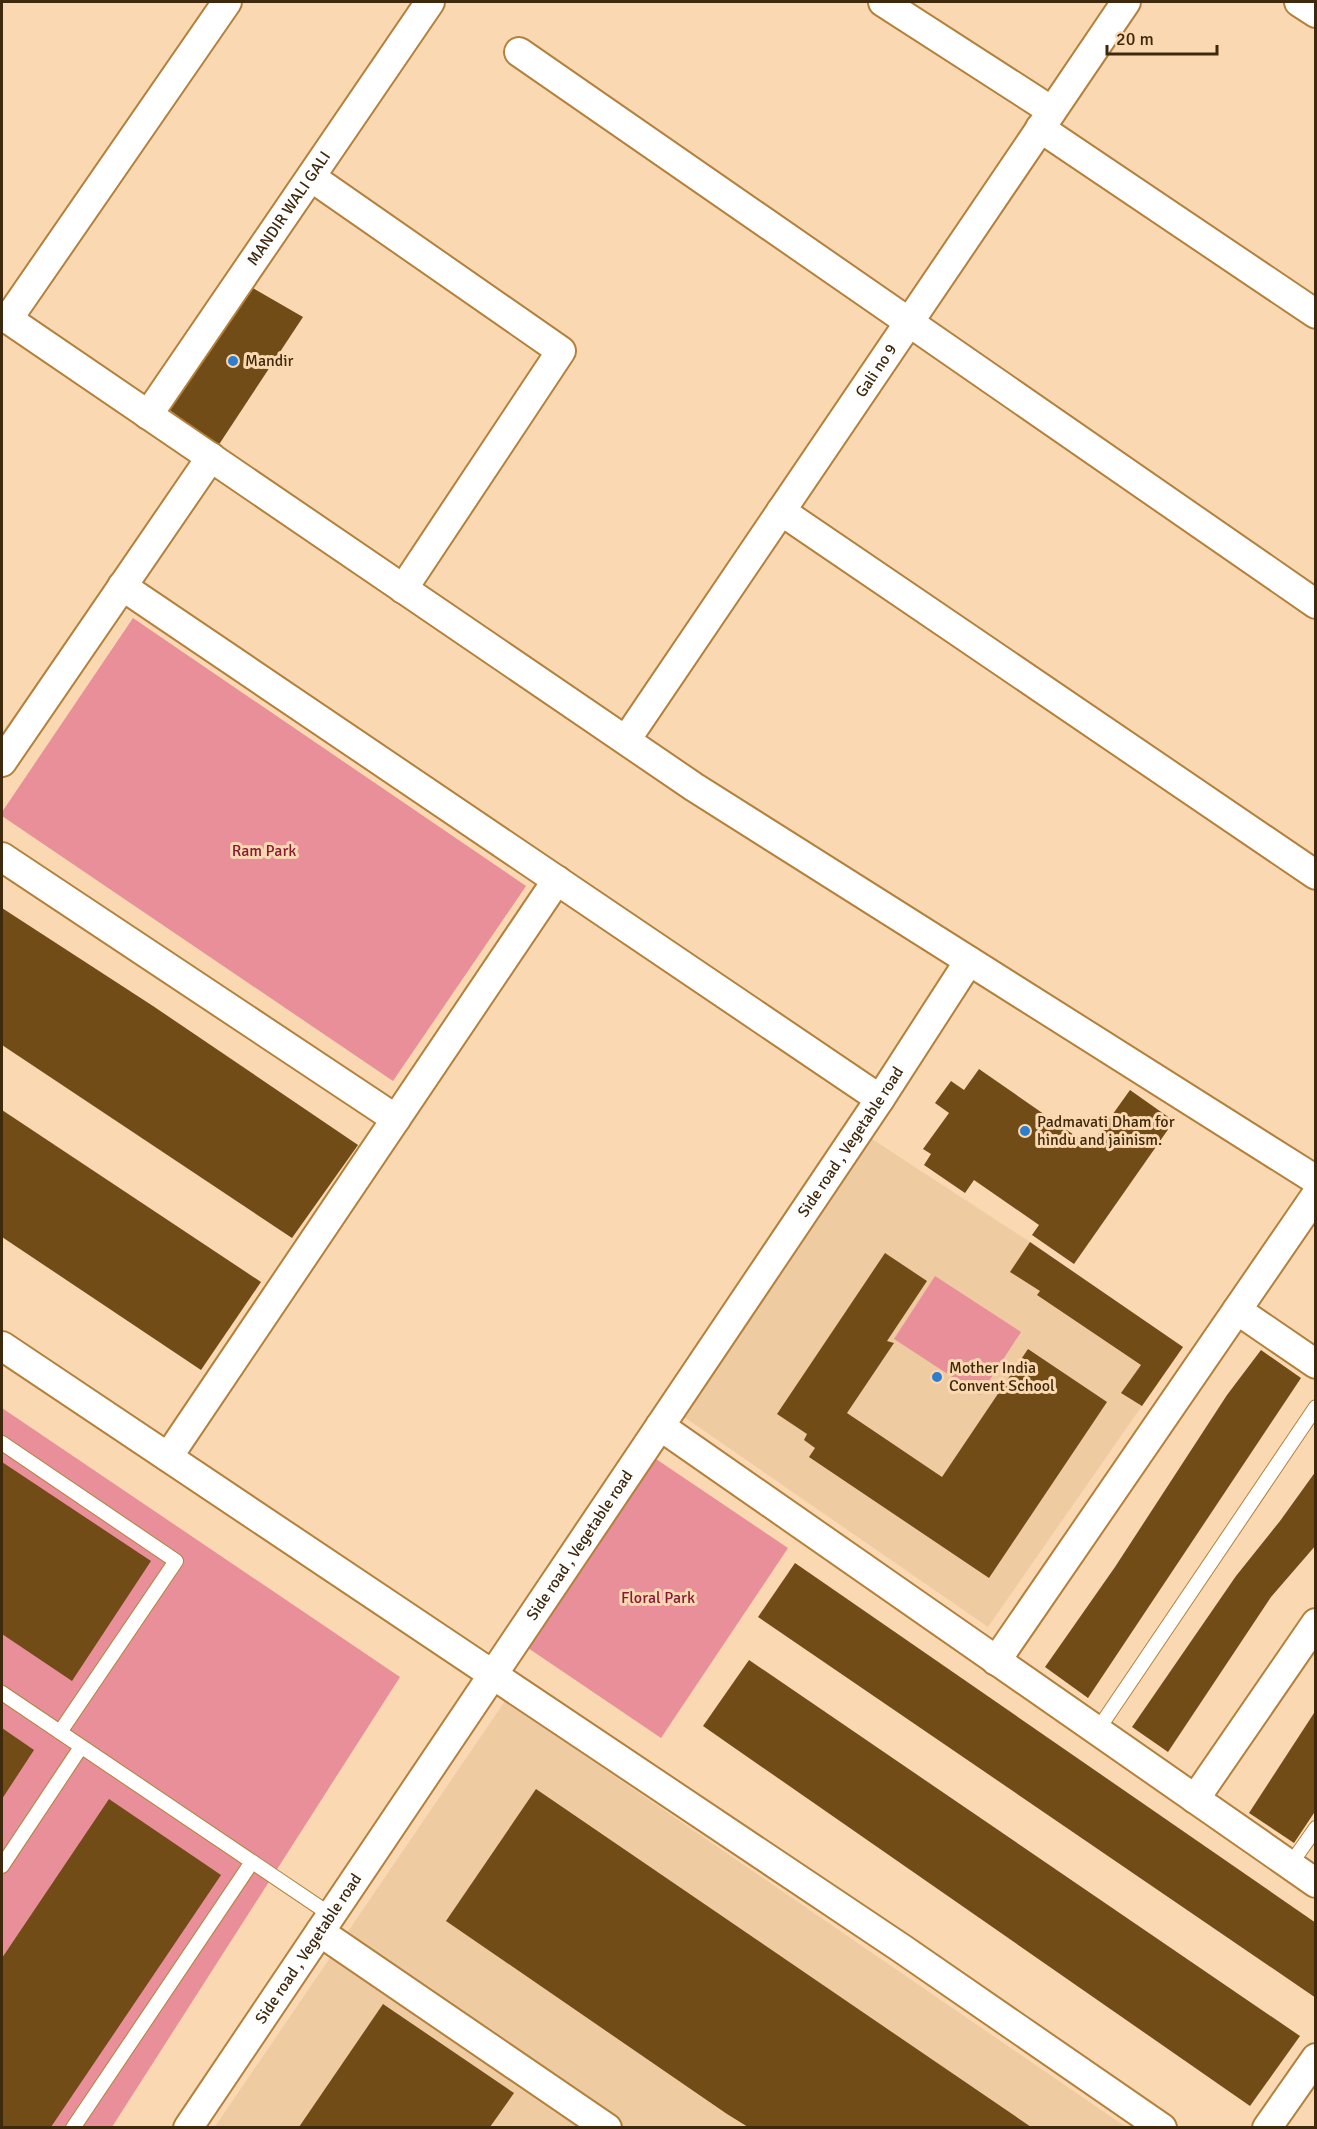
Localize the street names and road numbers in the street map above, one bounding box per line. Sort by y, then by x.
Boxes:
street label: MANDIR WALI GALI [243,147,335,270]
street label: Gali no 9 [851,340,901,401]
street label: Side road , Vegetable road [793,1063,908,1221]
street label: Side road , Vegetable road [522,1467,637,1624]
street label: Side road , Vegetable road [251,1870,366,2028]

